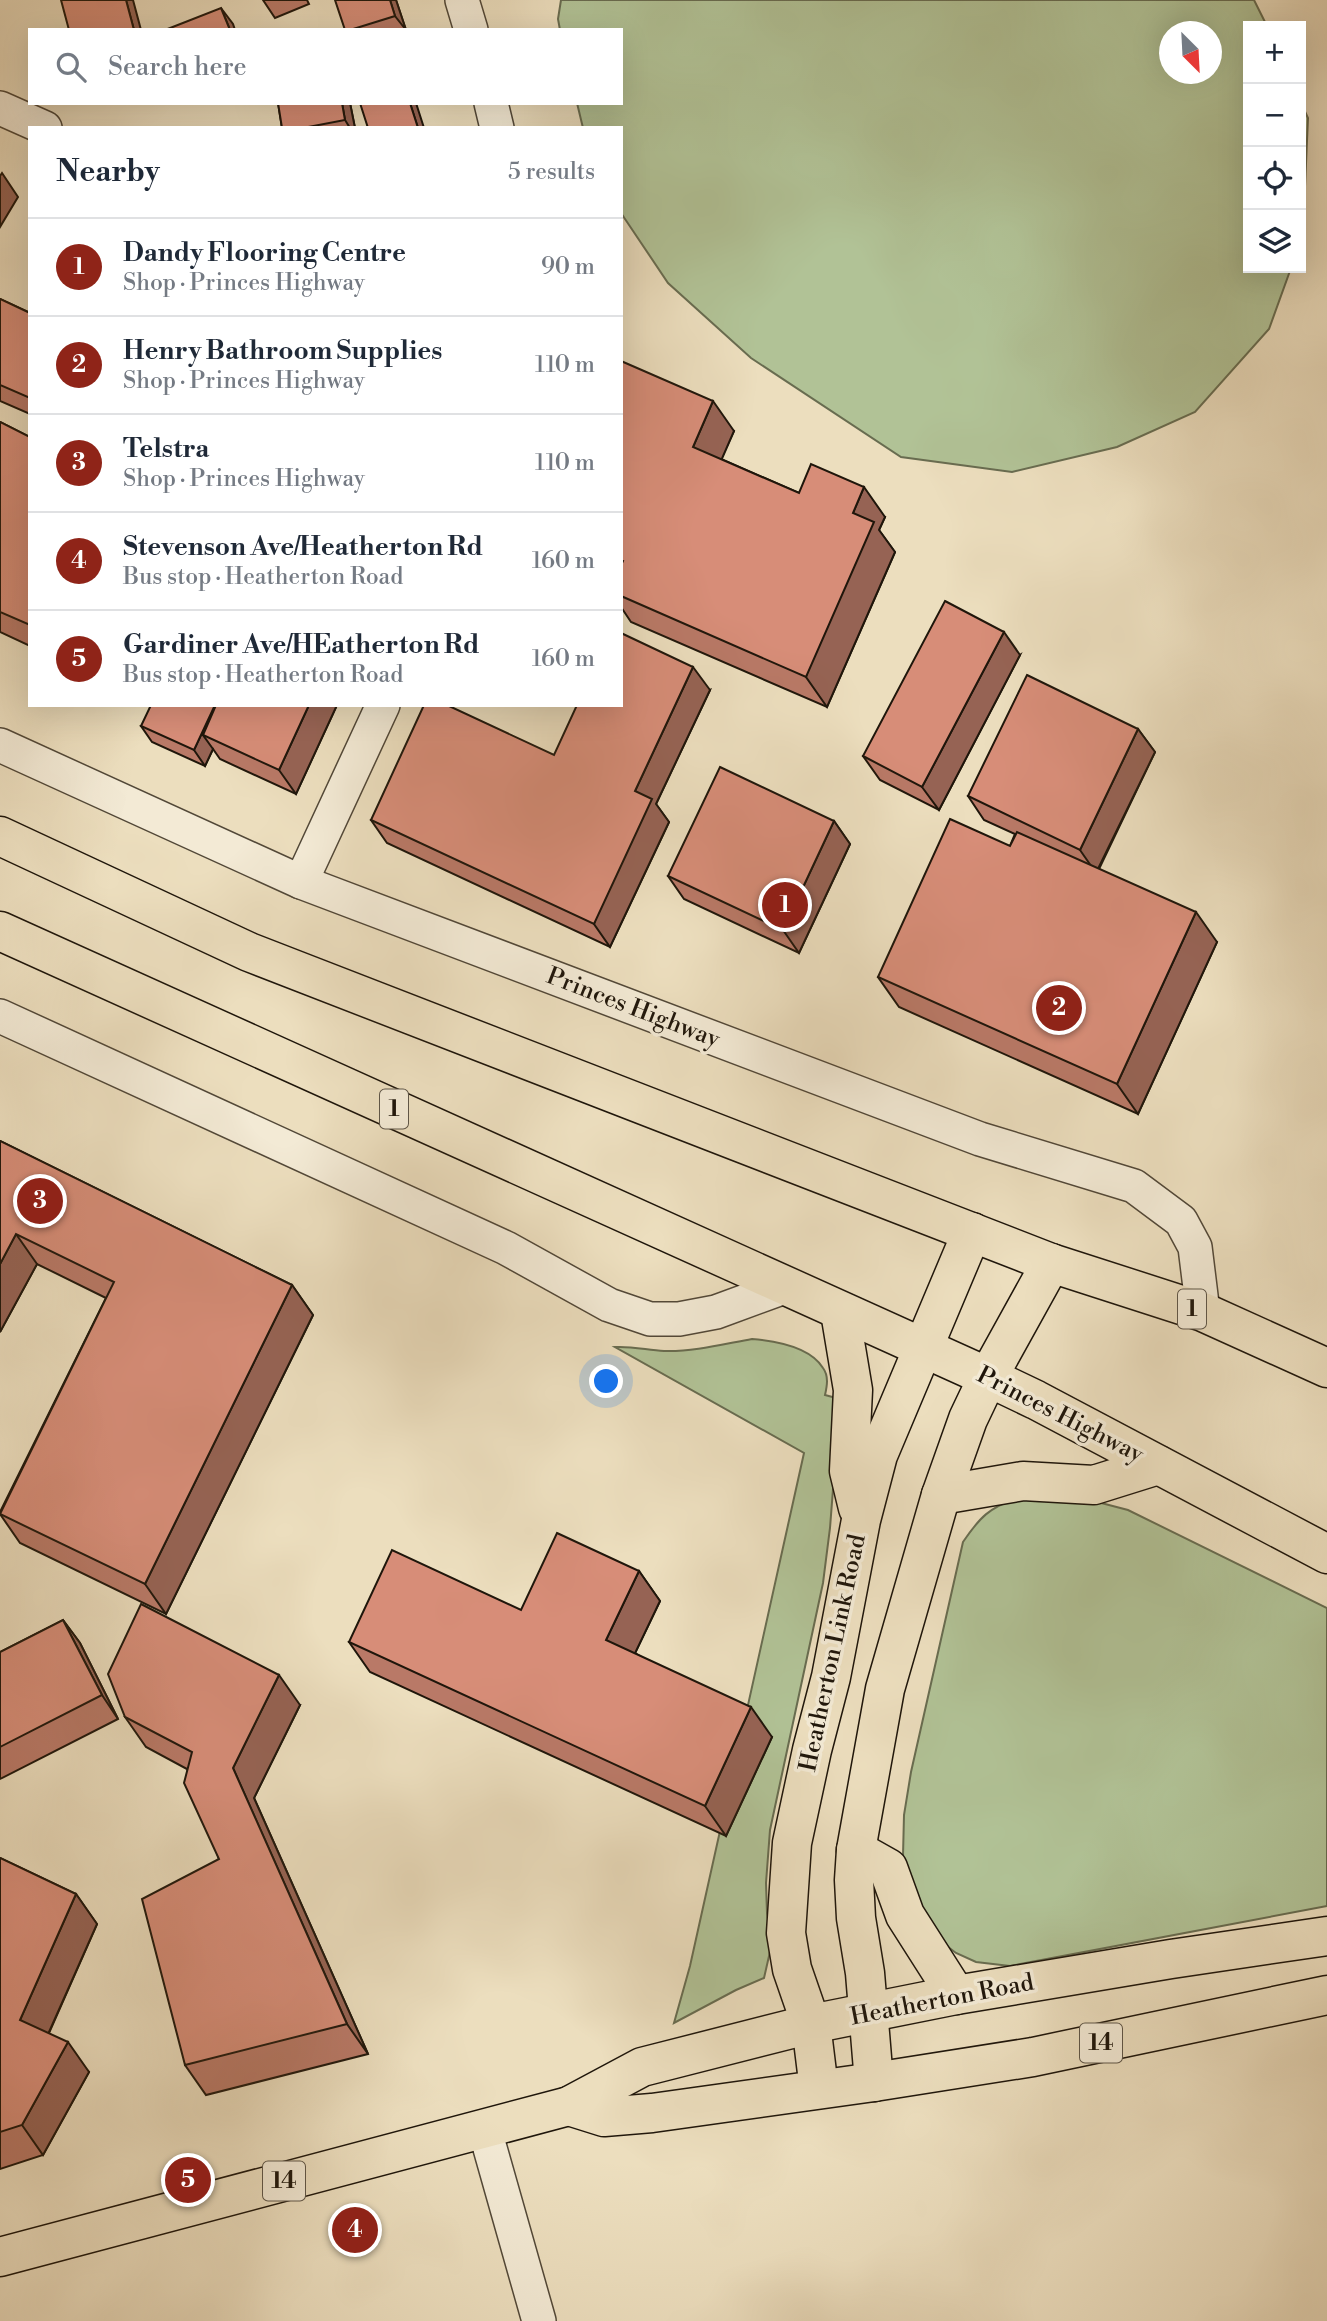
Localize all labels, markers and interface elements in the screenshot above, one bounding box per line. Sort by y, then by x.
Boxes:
north arrow [1159,21,1222,84]
map controls [1243,21,1306,273]
button: + [1243,21,1306,84]
search box [28,28,623,105]
icon: search [52,48,90,86]
text: Search here [108,51,247,83]
button: − [1243,84,1306,147]
button: locate [1243,147,1306,210]
text: Nearby [56,153,160,191]
text: 5 results [508,158,595,186]
button: layers [1243,210,1306,273]
text: Dandy Flooring Centre [123,237,406,269]
text: 1 [73,253,85,281]
text: 90 m [541,253,595,281]
text: Shop · Princes Highway [123,269,365,297]
text: Henry Bathroom Supplies [123,335,442,367]
text: 2 [72,351,86,379]
text: 110 m [535,351,595,379]
text: Shop · Princes Highway [123,367,365,395]
text: Telstra [123,433,209,465]
text: 3 [72,449,86,477]
text: 110 m [535,449,595,477]
text: Shop · Princes Highway [123,465,365,493]
text: Stevenson Ave/Heatherton Rd [123,531,483,563]
text: 4 [71,547,87,575]
text: 160 m [532,547,595,575]
text: Bus stop · Heatherton Road [123,563,403,591]
text: Gardiner Ave/HEatherton Rd [123,629,479,661]
text: 5 [72,645,86,673]
text: 160 m [532,645,595,673]
text: Bus stop · Heatherton Road [123,661,403,689]
pin: 1 [762,879,808,931]
street label: Princes Highway [542,961,724,1055]
pin: 2 [1036,982,1082,1034]
road number: 1 [380,1090,408,1128]
pin: 3 [17,1175,63,1227]
road number: 1 [1178,1290,1206,1328]
street label: Princes Highway [972,1360,1149,1470]
your location [589,1364,623,1398]
street label: Heatherton Link Road [793,1531,873,1774]
street label: Heatherton Road [848,1967,1037,2033]
road number: 14 [1080,2024,1122,2062]
pin: 5 [165,2154,211,2206]
road number: 14 [263,2162,305,2200]
pin: 4 [332,2204,378,2256]

